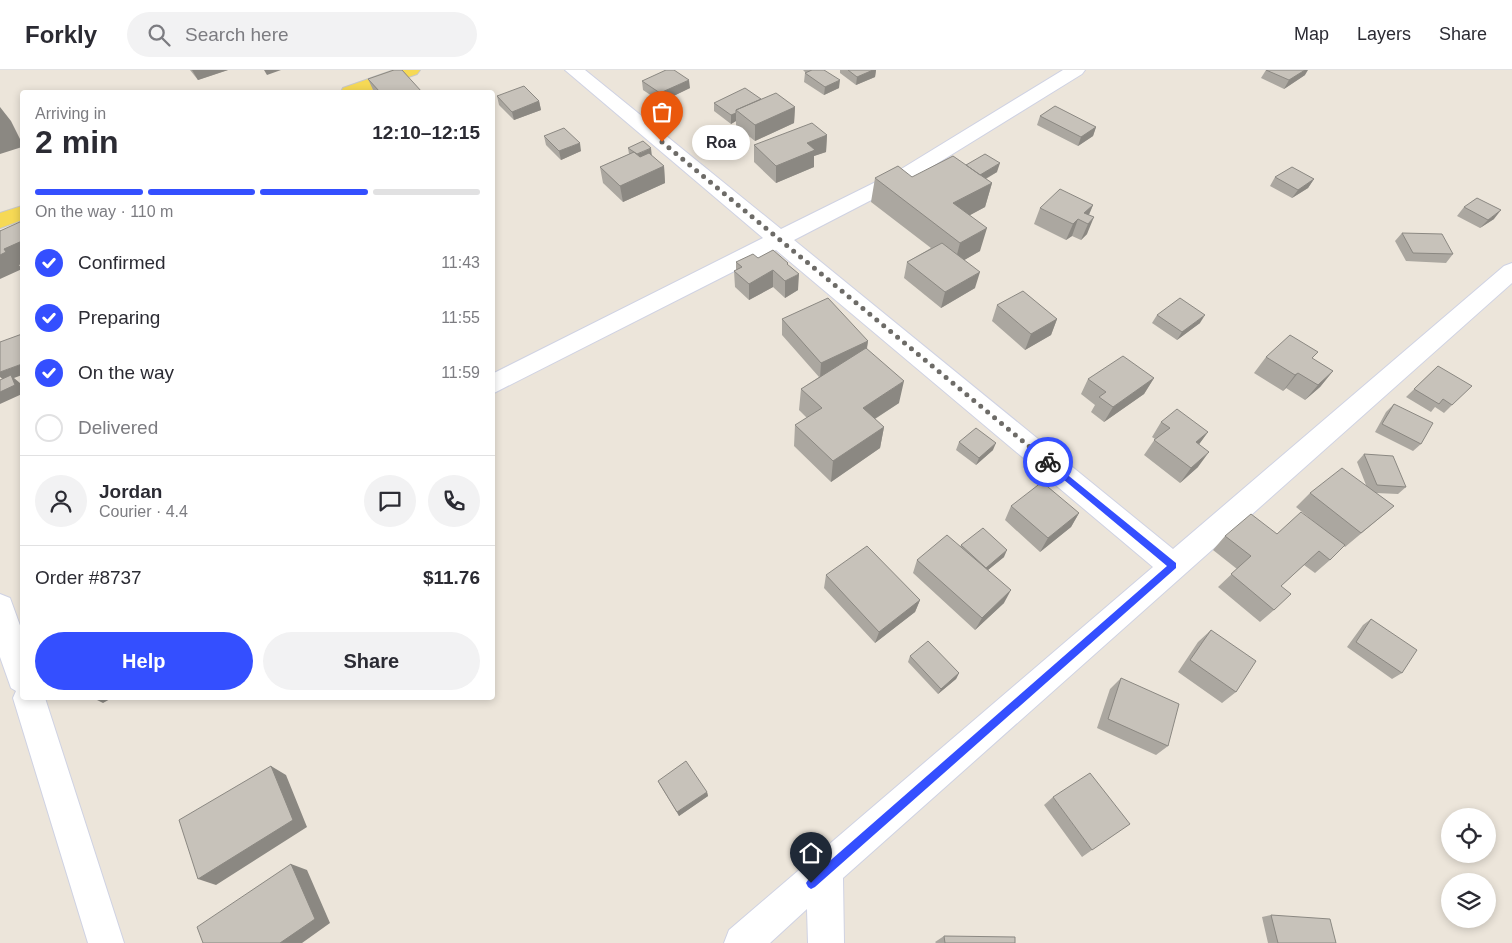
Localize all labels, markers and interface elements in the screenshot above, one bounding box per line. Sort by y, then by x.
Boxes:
search box [127,12,477,57]
text: Forkly [25,21,97,48]
icon: search [145,21,173,49]
text: Search here [185,24,289,45]
text: Map [1294,24,1329,44]
text: Layers [1357,24,1411,44]
text: Share [1439,24,1487,44]
pin [641,91,683,142]
icon: bag [648,98,676,126]
text: Arriving in [35,105,106,122]
text: 12:10–12:15 [372,122,480,143]
text: 2 min [35,124,119,160]
callout: Roa [692,124,750,160]
text: Roa [706,134,736,151]
text: On the way · 110 m [35,203,173,220]
icon: check [35,249,63,277]
text: Confirmed [78,252,166,273]
text: 11:43 [441,254,480,271]
icon: check [35,304,63,332]
text: Preparing [78,307,160,328]
text: 11:55 [441,309,480,326]
icon: check [35,359,63,387]
text: On the way [78,362,174,383]
text: 11:59 [441,364,480,381]
text: Delivered [78,417,158,438]
courier [1023,437,1073,487]
icon: bike [1034,448,1062,476]
button: person [35,475,87,527]
button: chat [364,475,416,527]
button: phone [428,475,480,527]
text: Jordan [99,481,162,502]
text: Courier · 4.4 [99,503,188,520]
text: Order #8737 [35,567,142,588]
text: $11.76 [423,567,480,588]
button: Help [35,632,253,690]
button: Share [263,632,480,690]
map controls [1441,808,1496,928]
button: locate [1441,808,1496,863]
pin [790,832,832,883]
icon: home [797,839,825,867]
button: layers [1441,873,1496,928]

